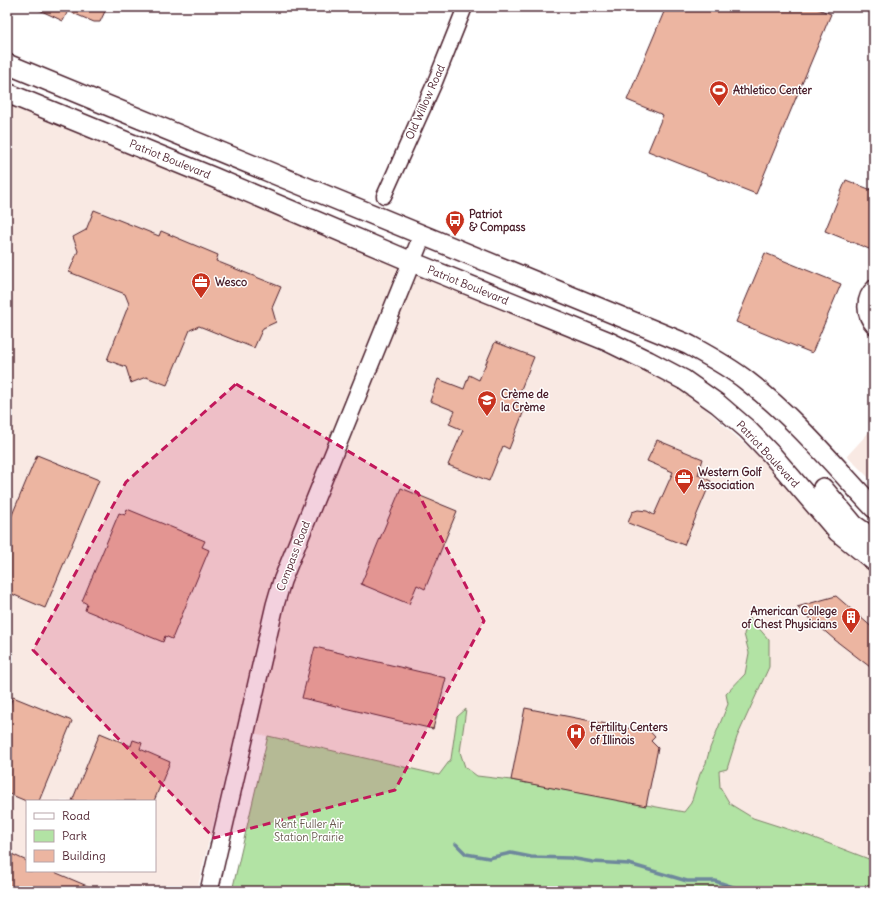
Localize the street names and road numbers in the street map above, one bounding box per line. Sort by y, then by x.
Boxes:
street label: Old Willow Road [402,62,448,142]
street label: Patriot Boulevard [127,136,213,182]
street label: Patriot Boulevard [425,262,511,308]
street label: Patriot Boulevard [733,418,803,491]
street label: Compass Road [273,518,313,593]

